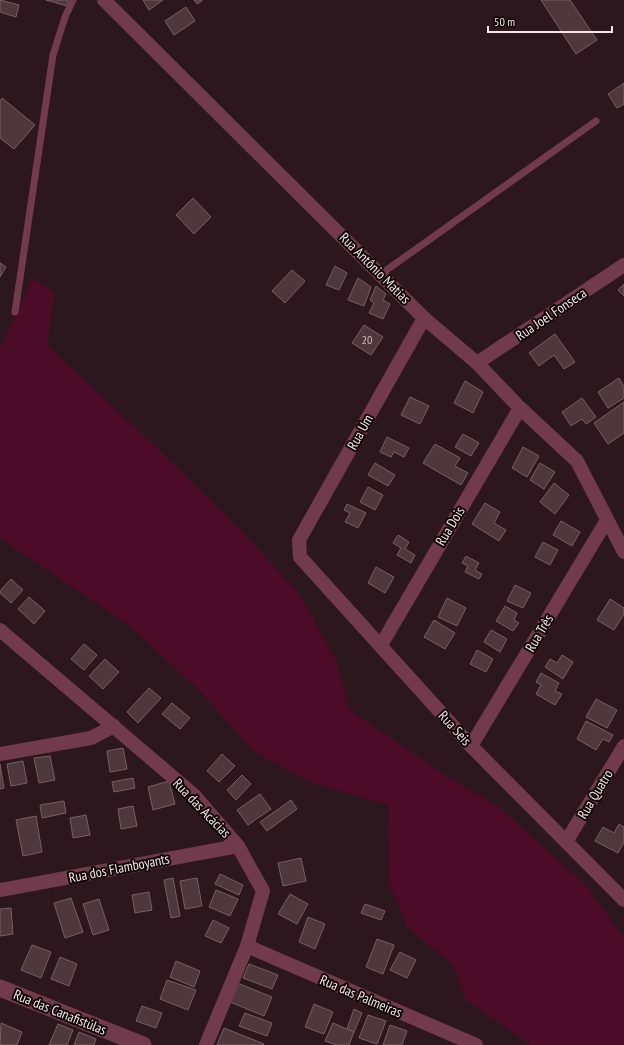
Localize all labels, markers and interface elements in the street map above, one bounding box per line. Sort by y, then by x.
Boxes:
scale bar [488,8,612,34]
text: 50 m [494,14,515,29]
street label: Rua Antônio Matias [336,229,415,308]
street label: Rua Joel Fonseca [512,284,590,344]
house number: 20 [362,332,372,347]
street label: Rua Um [343,411,377,453]
street label: Rua Dois [431,503,469,549]
street label: Rua Três [521,611,557,655]
street label: Rua Seis [435,707,476,749]
street label: Rua Quatro [573,766,617,822]
street label: Rua das Acácias [169,774,235,842]
street label: Rua dos Flamboyants [67,849,171,887]
street label: Rua das Palmeiras [317,971,405,1022]
street label: Rua das Canafistúlas [11,985,109,1039]

